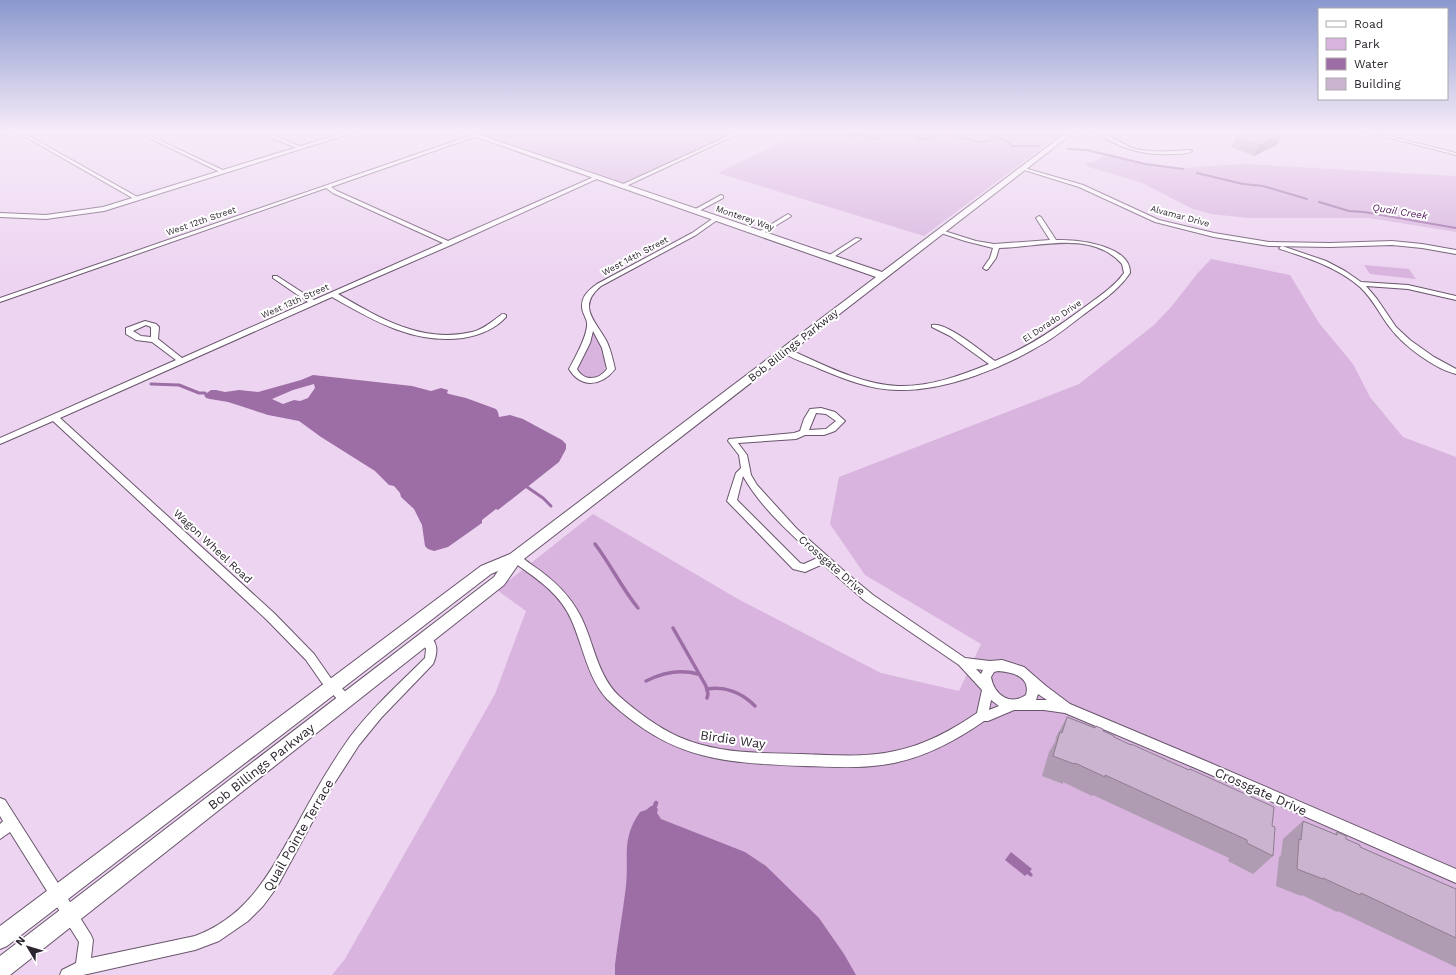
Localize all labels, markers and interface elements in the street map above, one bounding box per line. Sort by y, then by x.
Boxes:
legend [1318,8,1448,100]
text: Road [1354,17,1383,31]
text: Park [1354,37,1380,51]
text: Water [1354,57,1389,71]
text: Building [1354,77,1401,91]
water label: Quail Creek [1372,202,1429,221]
street label: Monterey Way [715,203,776,233]
street label: Alvamar Drive [1149,203,1211,229]
street label: West 12th Street [165,204,237,238]
street label: West 14th Street [600,234,670,278]
street label: West 13th Street [260,281,331,320]
street label: El Dorado Drive [1021,298,1083,344]
street label: Bob Billings Parkway [746,306,841,385]
street label: Wagon Wheel Road [171,507,255,586]
street label: Crossgate Drive [796,533,868,598]
street label: Bob Billings Parkway [205,720,318,813]
street label: Birdie Way [699,727,767,752]
street label: Crossgate Drive [1212,764,1309,818]
street label: Quail Pointe Terrace [260,776,337,894]
north arrow [8,927,48,967]
text: N [13,934,28,948]

